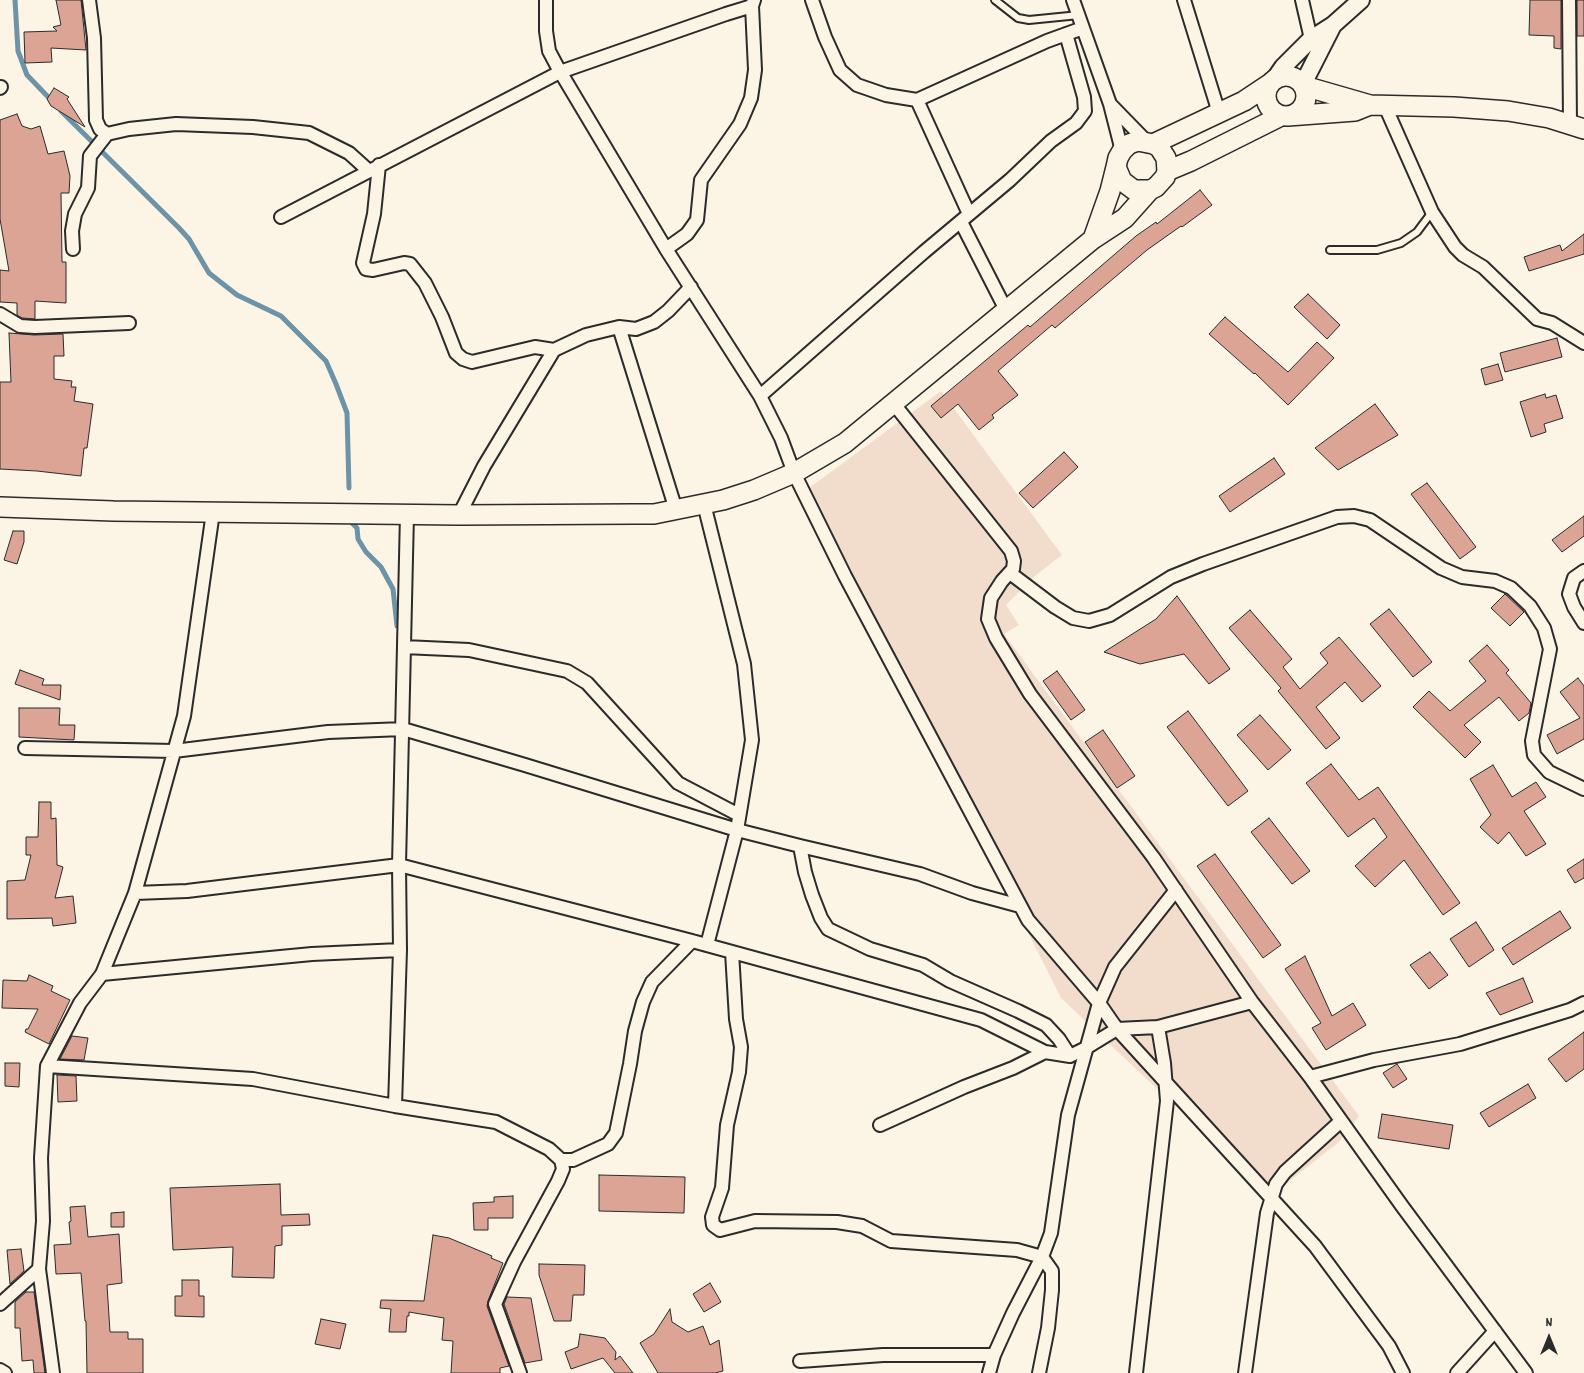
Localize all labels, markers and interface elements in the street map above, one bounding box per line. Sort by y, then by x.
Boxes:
north arrow [1524,1313,1574,1363]
text: N [1546,1313,1552,1333]

